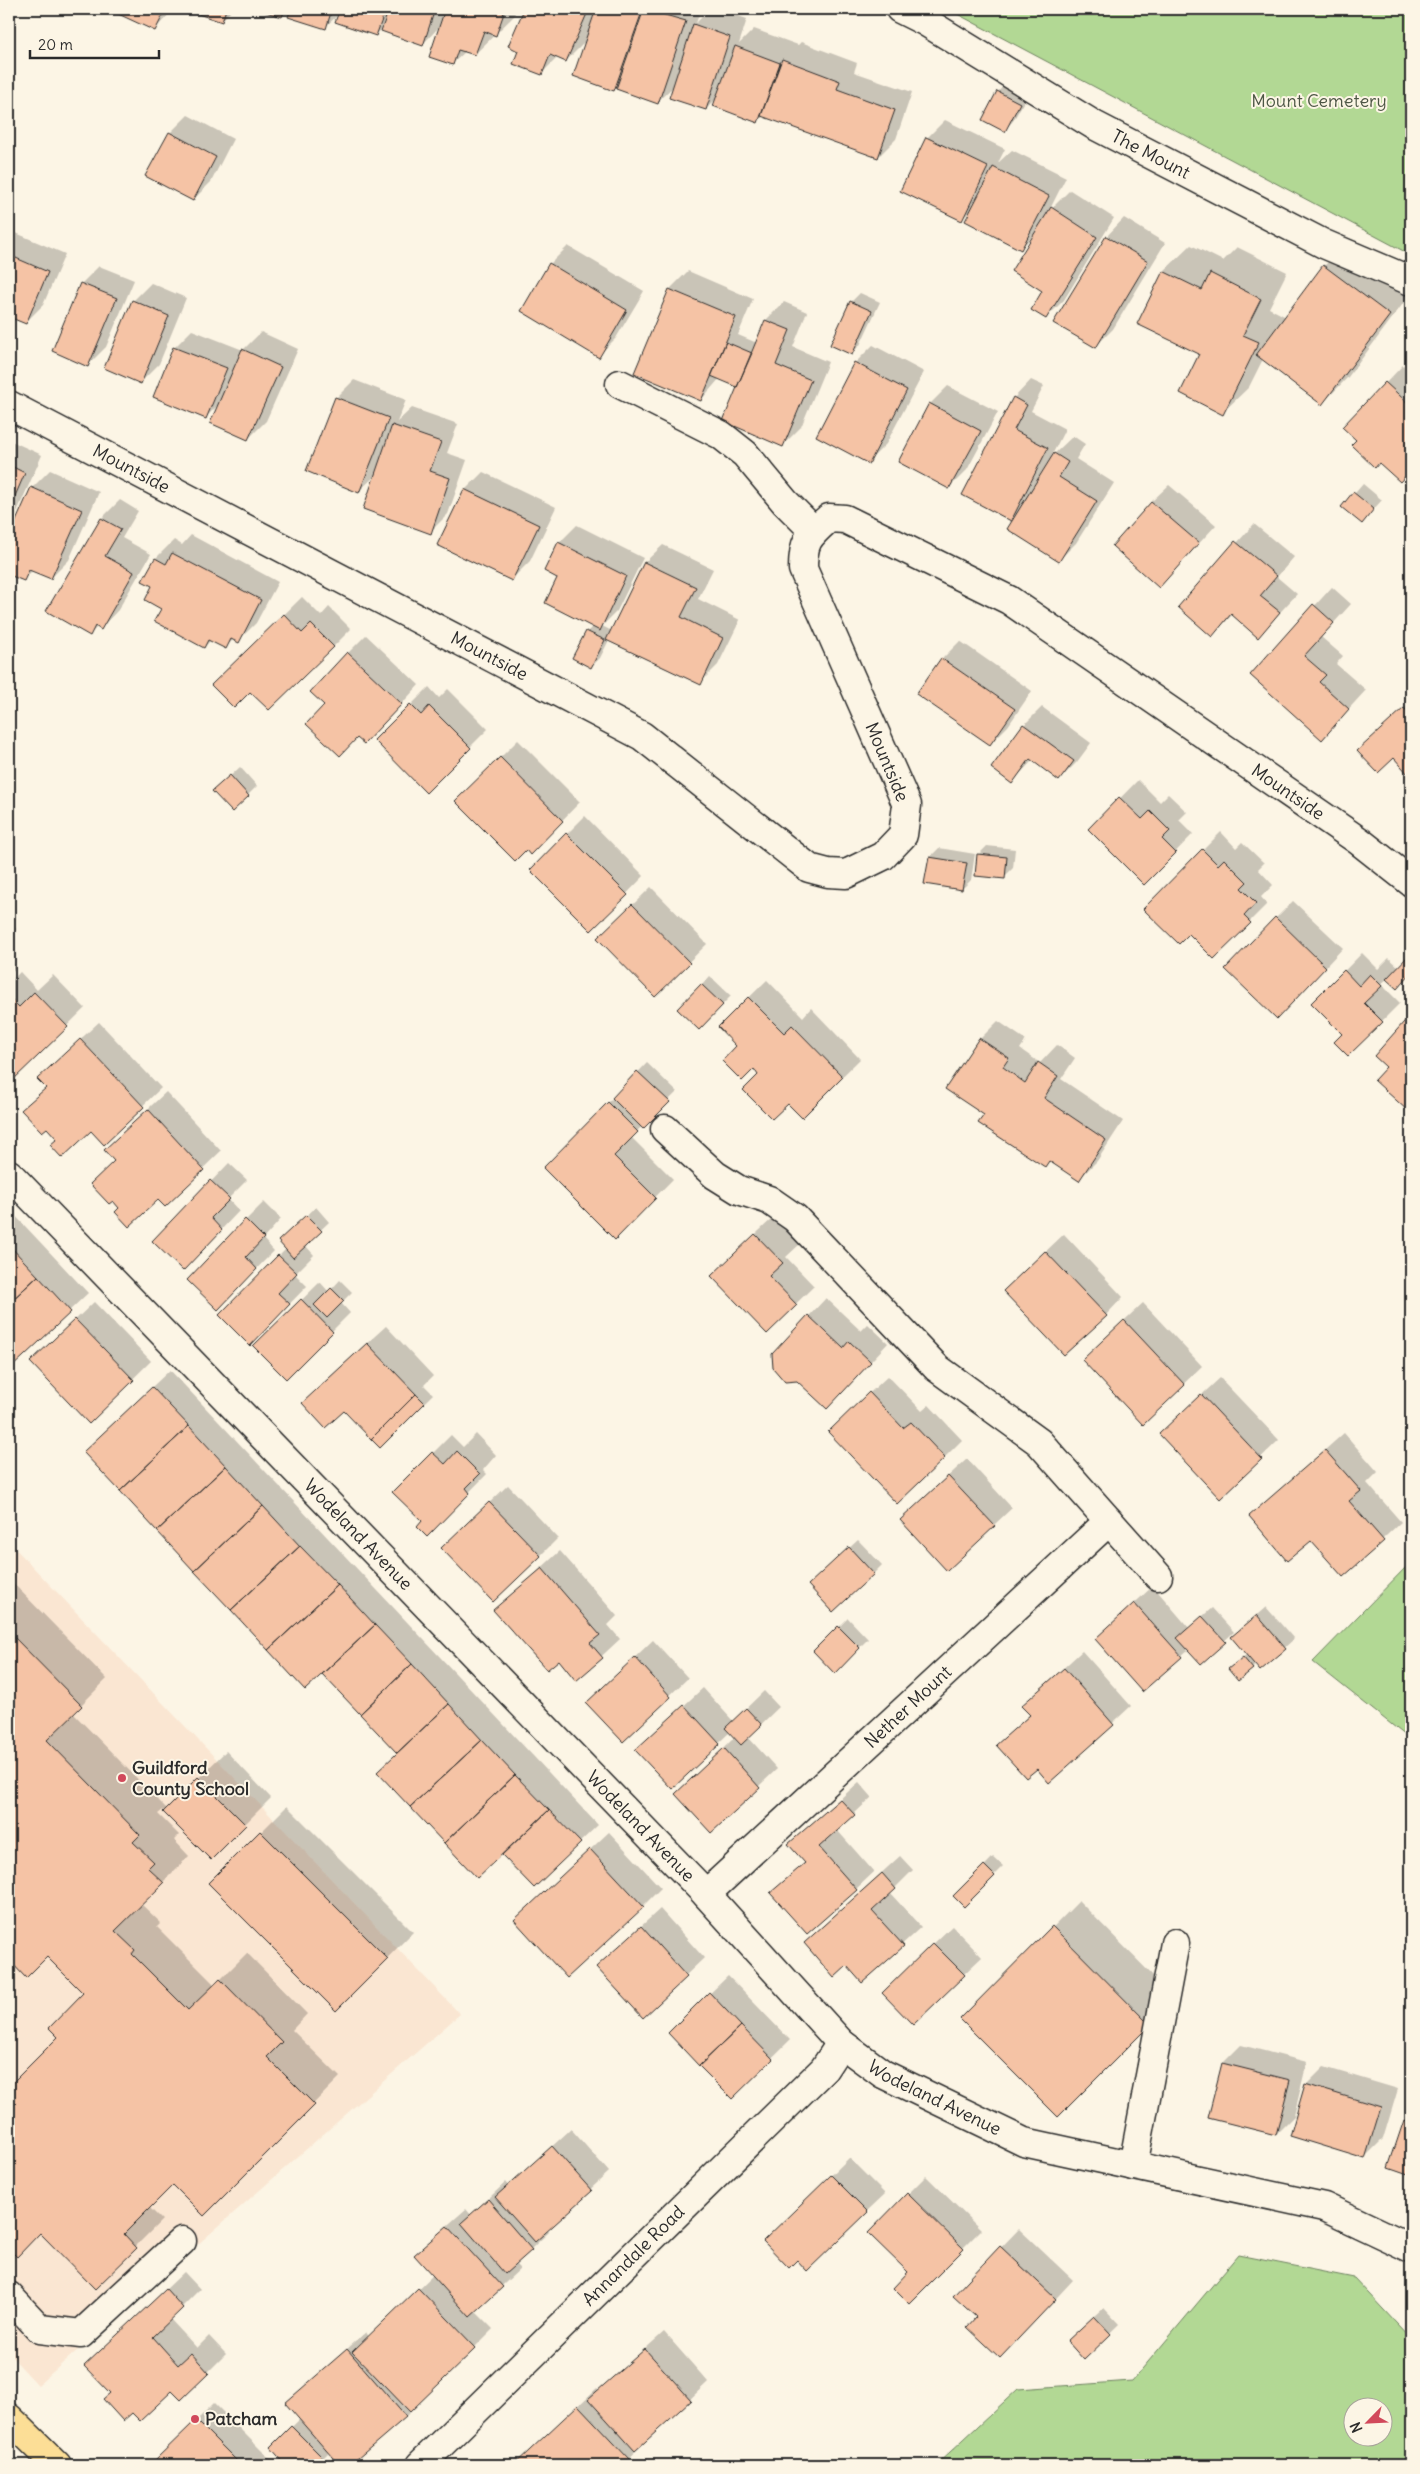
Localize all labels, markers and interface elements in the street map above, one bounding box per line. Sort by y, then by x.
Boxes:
scale bar [30,28,159,60]
text: 20 m [38,35,73,54]
park label: Mount Cemetery [1251,89,1387,112]
street label: The Mount [1108,124,1194,184]
street label: Mountside [89,439,174,498]
street label: Mountside [447,626,532,685]
street label: Mountside [860,719,914,805]
street label: Mountside [1247,758,1329,825]
street label: Wodeland Avenue [299,1474,418,1595]
street label: Nether Mount [859,1660,956,1753]
place label: Guildford County School [132,1756,249,1800]
street label: Wodeland Avenue [582,1766,700,1887]
marker: Guildford County School [116,1772,128,1784]
street label: Wodeland Avenue [863,2055,1005,2140]
street label: Annandale Road [577,2200,689,2311]
north arrow [1342,2396,1392,2446]
place label: Patcham [205,2407,278,2430]
marker: Patcham [189,2413,201,2425]
text: N [1346,2419,1366,2435]

